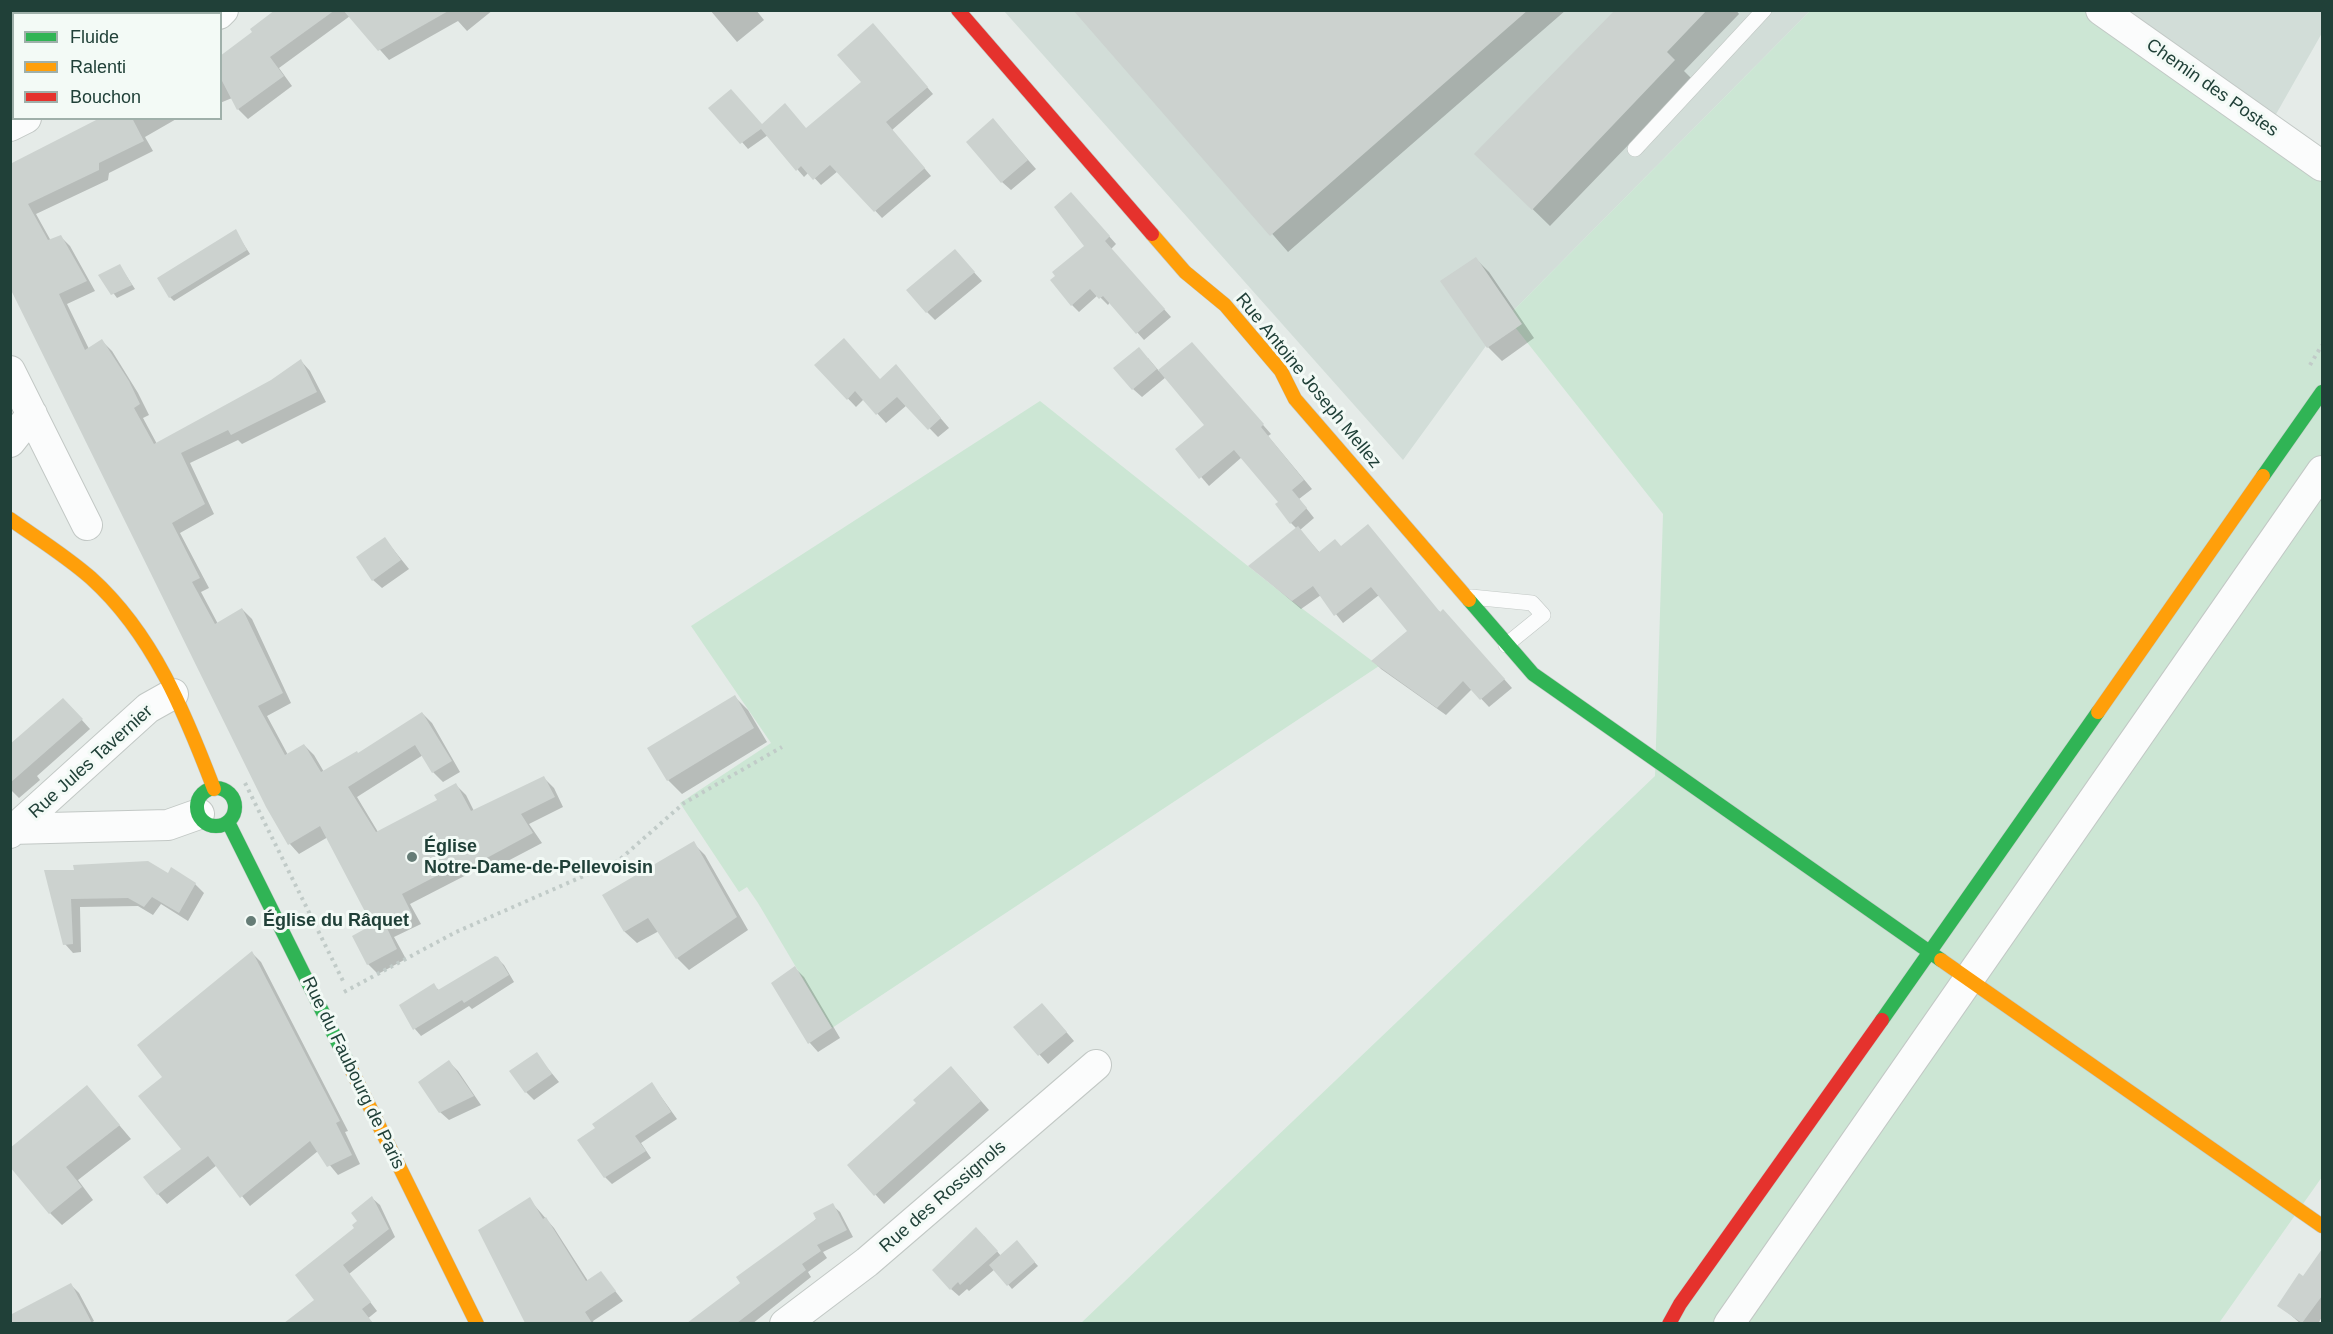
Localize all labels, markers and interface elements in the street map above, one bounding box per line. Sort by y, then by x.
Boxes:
legend [12,12,222,120]
text: Fluide [70,27,119,47]
street label: Chemin des Postes [2142,34,2282,142]
text: Ralenti [70,57,126,77]
text: Bouchon [70,87,141,107]
street label: Rue Antoine Joseph Mellez [1231,289,1385,473]
street label: Rue Jules Tavernier [25,701,157,823]
place label: Église Notre-Dame-de-Pellevoisin [424,836,653,878]
marker: Église Notre-Dame-de-Pellevoisin [405,850,419,864]
place label: Église du Râquet [263,910,409,932]
marker: Église du Râquet [244,914,258,928]
street label: Rue du Faubourg de Paris [297,973,409,1173]
street label: Rue des Rossignols [876,1136,1010,1258]

